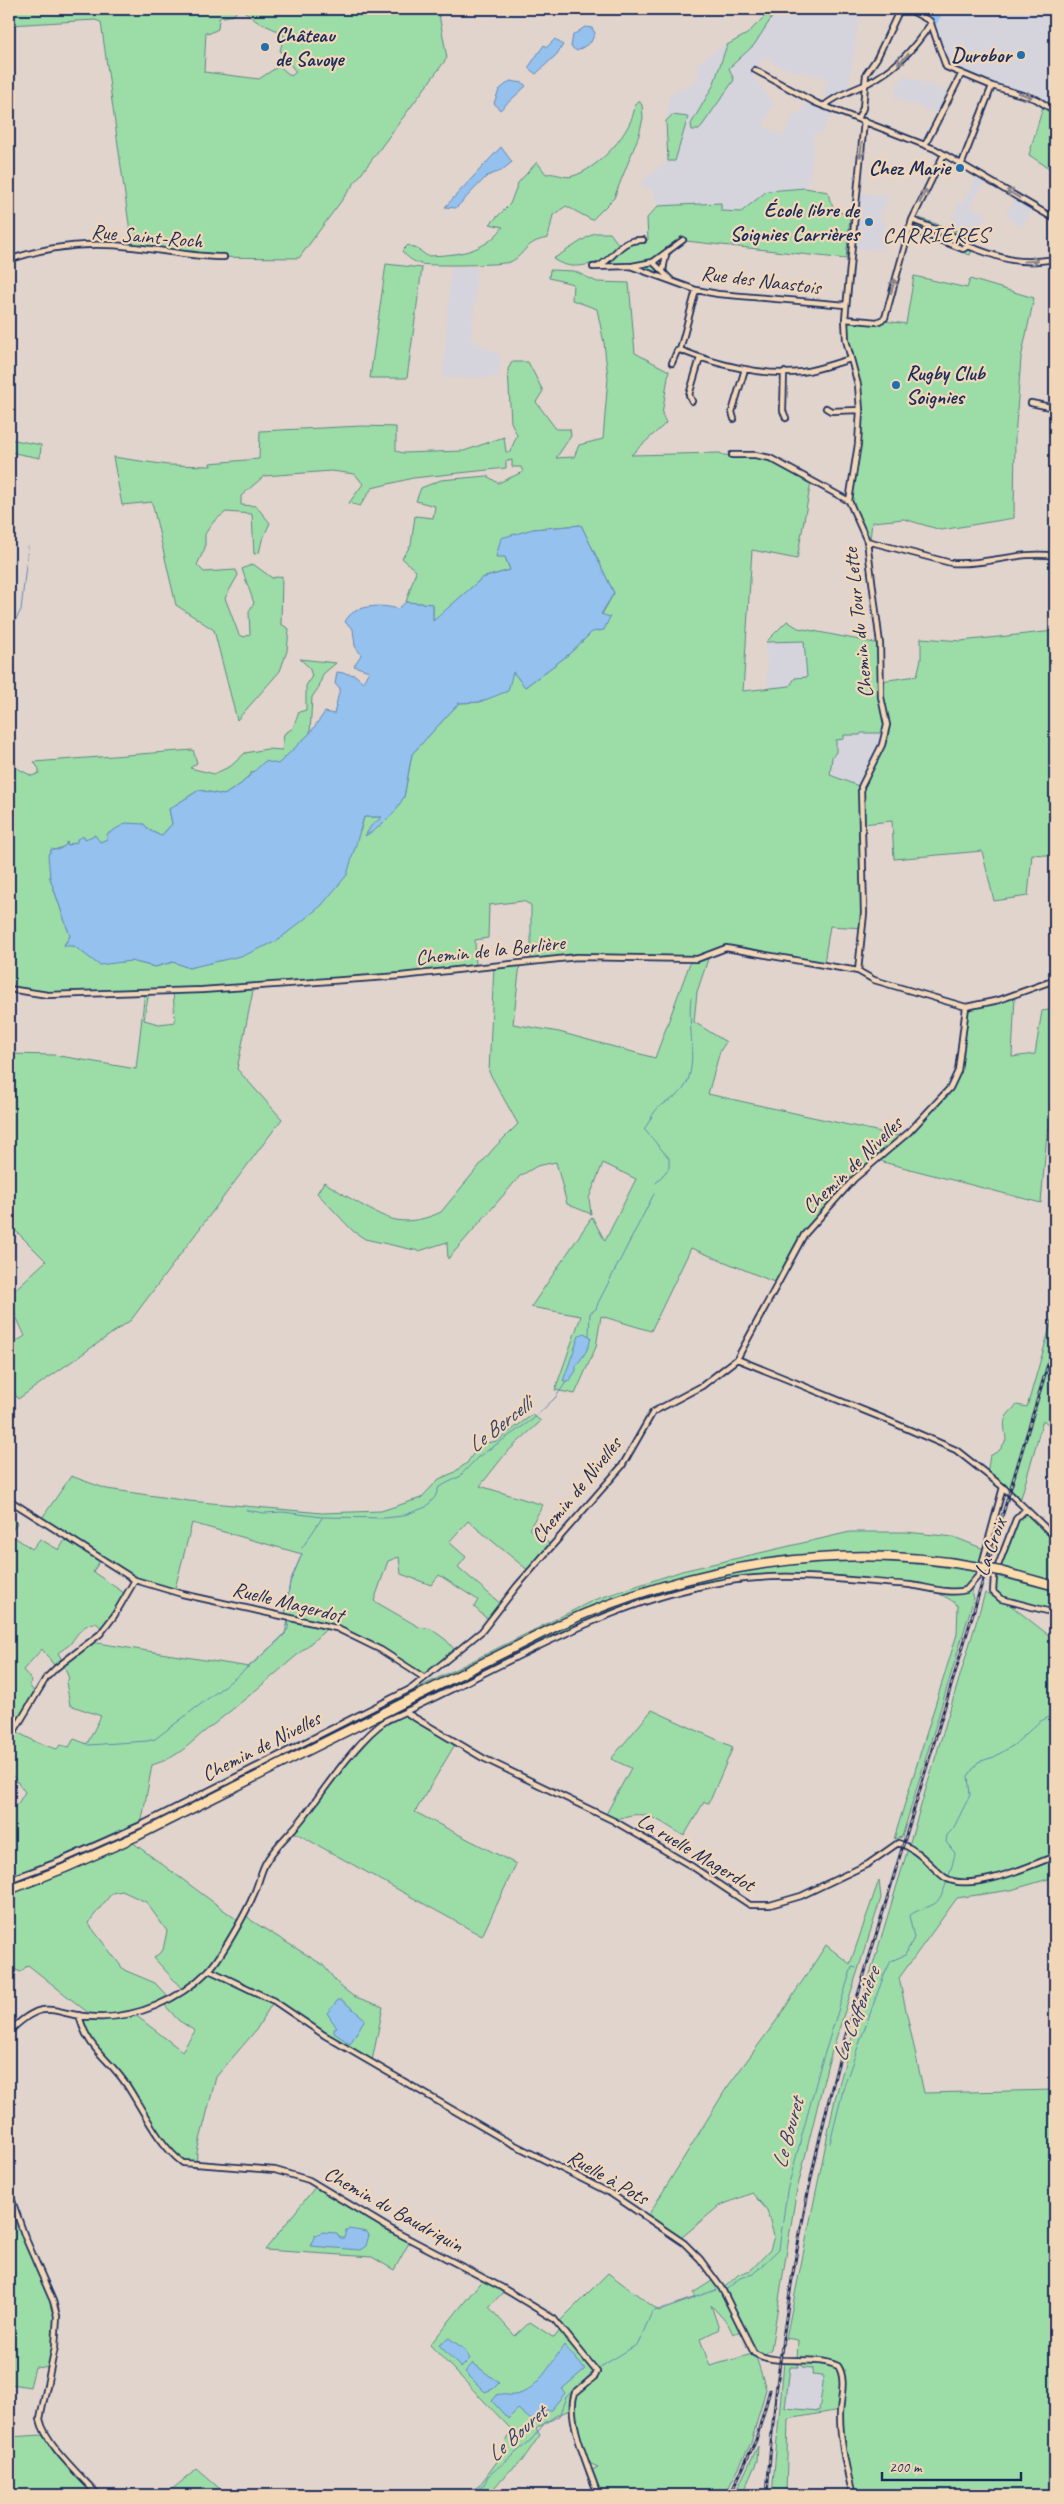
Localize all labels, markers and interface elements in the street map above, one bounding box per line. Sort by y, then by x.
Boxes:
place label: Château de Savoye [275,22,345,72]
marker: Château de Savoye [259,41,271,53]
place label: Durobor [951,42,1013,68]
marker: Durobor [1015,49,1027,61]
one-way arrow [897,53,910,65]
one-way arrow [1017,91,1032,100]
one-way arrow [856,142,866,158]
place label: Chez Marie [869,155,952,181]
marker: Chez Marie [954,162,966,174]
one-way arrow [1007,188,1021,198]
one-way arrow [919,189,928,204]
place label: École libre de Soignies Carrières [730,197,862,247]
marker: École libre de Soignies Carrières [863,216,875,228]
street label: Rue Saint-Roch [90,218,205,254]
district label: CARRIÈRES [882,221,993,249]
one-way arrow [1023,257,1039,266]
street label: Rue des Naastois [700,260,824,300]
one-way arrow [889,278,899,294]
place label: Rugby Club Soignies [906,360,987,410]
marker: Rugby Club Soignies [890,379,902,391]
street label: Chemin du Tour Lette [837,544,879,699]
street label: Chemin de la Berlière [414,929,568,971]
street label: Chemin de Nivelles [796,1109,909,1219]
water label: Le Bercelli [462,1387,542,1459]
street label: Chemin de Nivelles [525,1430,628,1549]
street label: La Croix [968,1513,1013,1579]
street label: Ruelle Magerdot [230,1576,349,1629]
street label: Chemin de Nivelles [197,1704,326,1787]
street label: La ruelle Magerdot [633,1807,761,1898]
water label: La Caffenière [825,1960,888,2065]
water label: Le Bouret [765,2091,812,2171]
street label: Ruelle à Pots [563,2143,655,2211]
street label: Chemin du Baudriquin [320,2160,469,2258]
water label: Le Bouret [481,2396,556,2468]
scale bar [882,2449,1020,2481]
text: 200 m [889,2458,923,2477]

